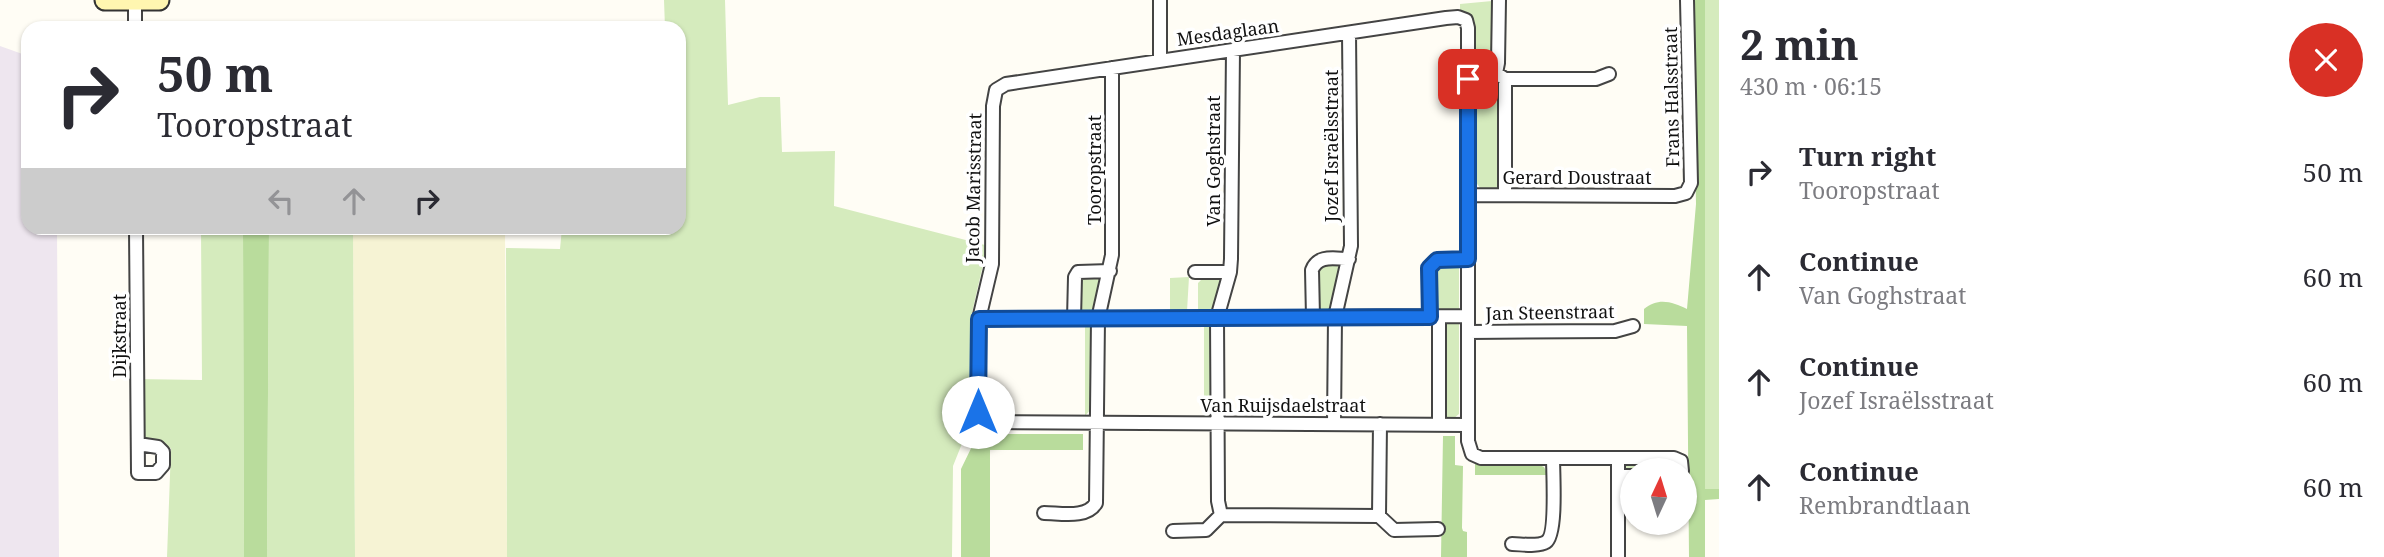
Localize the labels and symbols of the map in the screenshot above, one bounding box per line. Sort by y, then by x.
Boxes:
street label: Mesdaglaan [1175,13,1281,51]
street label: Frans Halsstraat [1658,27,1684,167]
pin [1438,49,1498,109]
street label: Jozef Israëlsstraat [1319,70,1343,223]
street label: Van Goghstraat [1201,95,1225,227]
street label: Jacob Marisstraat [960,113,986,264]
street label: Tooropstraat [1082,115,1106,225]
street label: Gerard Doustraat [1502,165,1652,189]
street label: Dijkstraat [107,294,131,378]
street label: Jan Steenstraat [1484,299,1615,325]
position arrow [941,375,1015,449]
street label: Van Ruijsdaelstraat [1200,393,1366,417]
north arrow [1620,458,1698,536]

